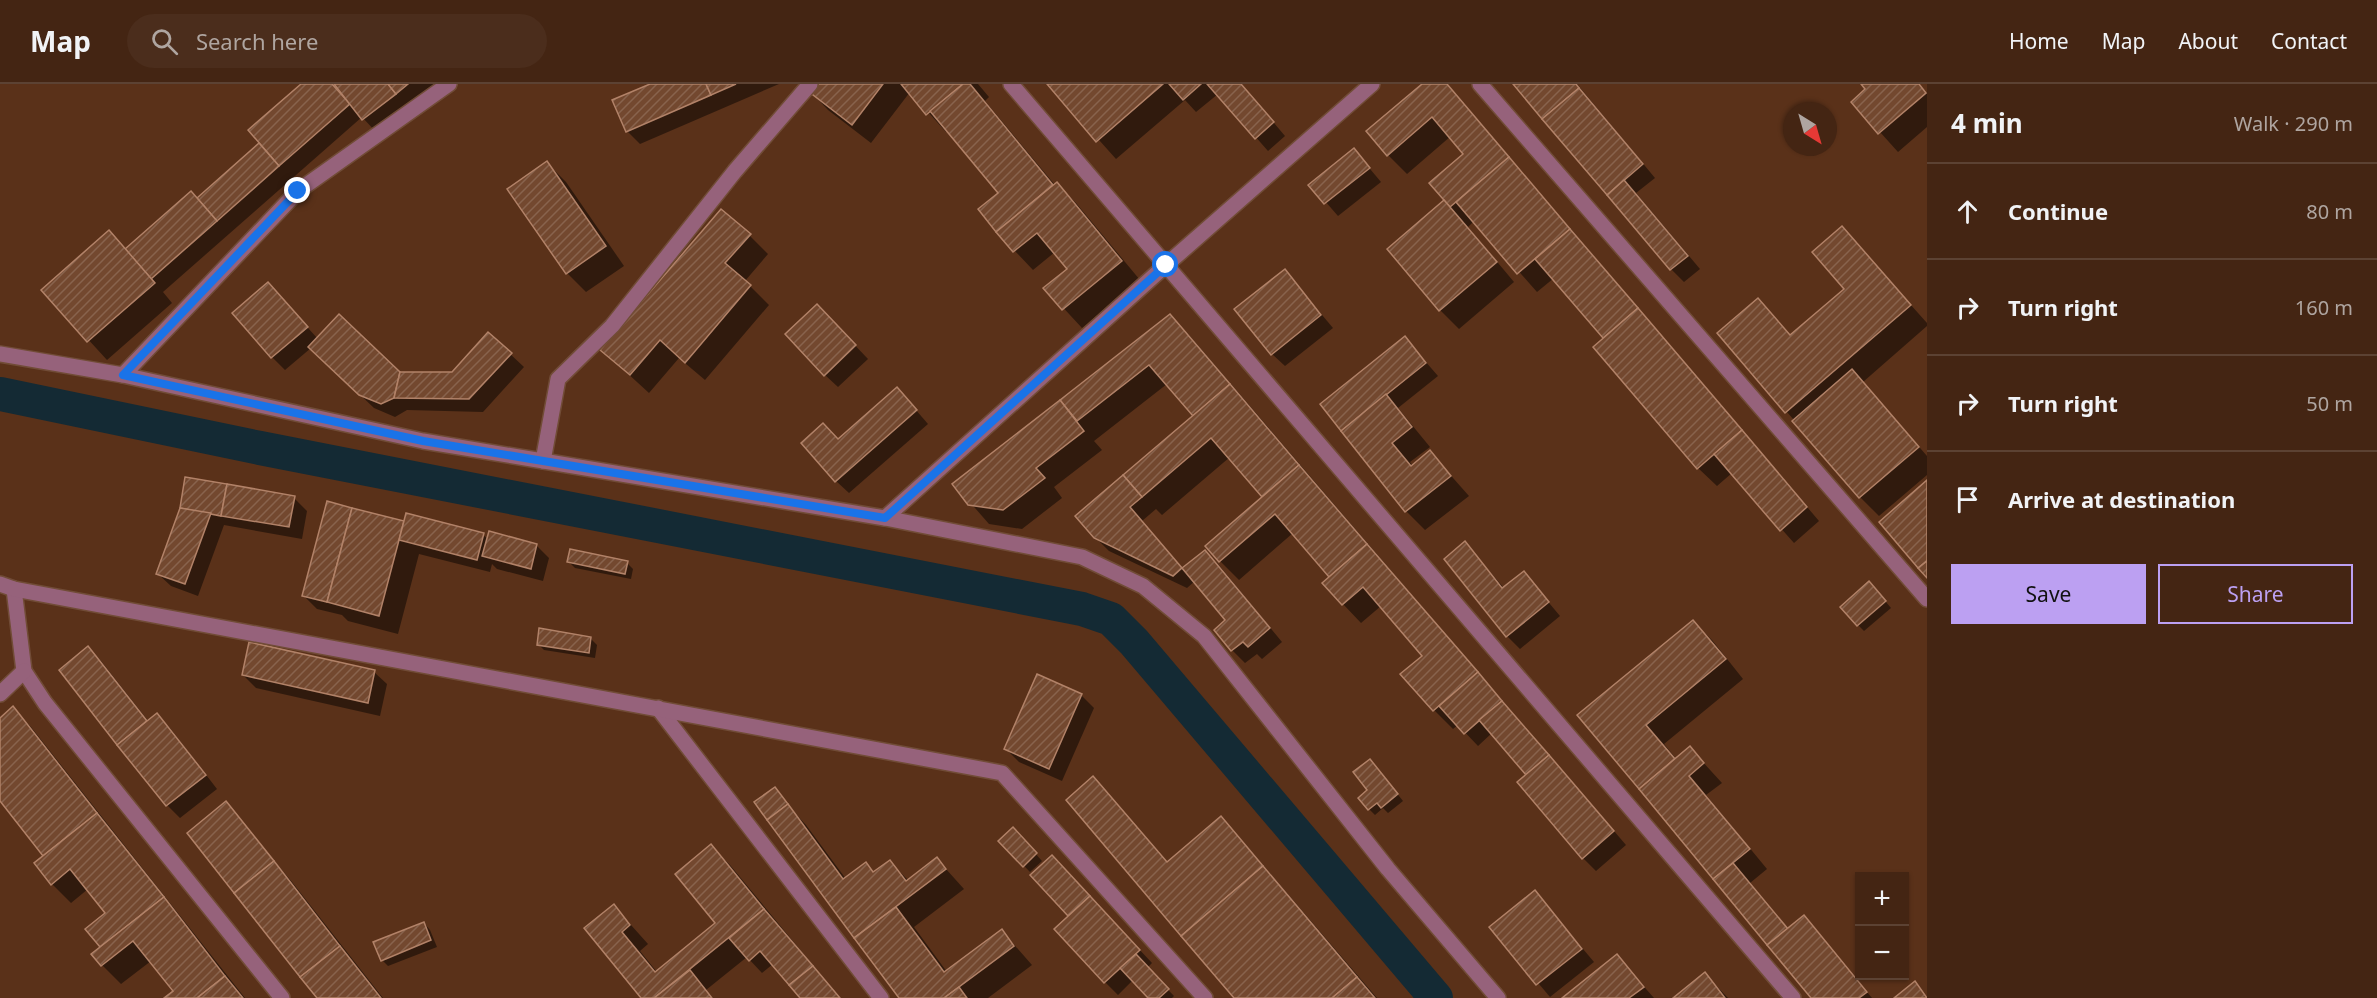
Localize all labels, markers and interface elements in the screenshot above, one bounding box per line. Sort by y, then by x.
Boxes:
search box [127,14,547,68]
text: Map [30,22,91,60]
icon: search [148,25,181,58]
text: Search here [196,26,318,56]
text: Home [2009,27,2069,55]
text: Map [2102,27,2145,55]
text: About [2178,27,2238,55]
text: Contact [2271,27,2347,55]
north arrow [1783,102,1837,156]
text: 4 min [1951,105,2023,141]
text: Walk · 290 m [2234,110,2353,137]
route end [284,177,310,203]
icon: ahead [1951,195,1984,228]
text: Continue [2008,196,2108,226]
text: 80 m [2306,198,2353,225]
route start [1152,251,1178,277]
icon: right [1951,291,1984,324]
text: Turn right [2008,292,2118,322]
text: 160 m [2295,294,2353,321]
icon: right [1951,387,1984,420]
text: Turn right [2008,388,2118,418]
text: 50 m [2306,390,2353,417]
icon: arrive [1951,483,1984,516]
text: Arrive at destination [2008,484,2235,514]
button: Save [1951,564,2146,624]
button: Share [2158,564,2353,624]
map controls [1855,872,1909,980]
button: + [1855,872,1909,926]
button: − [1855,926,1909,980]

